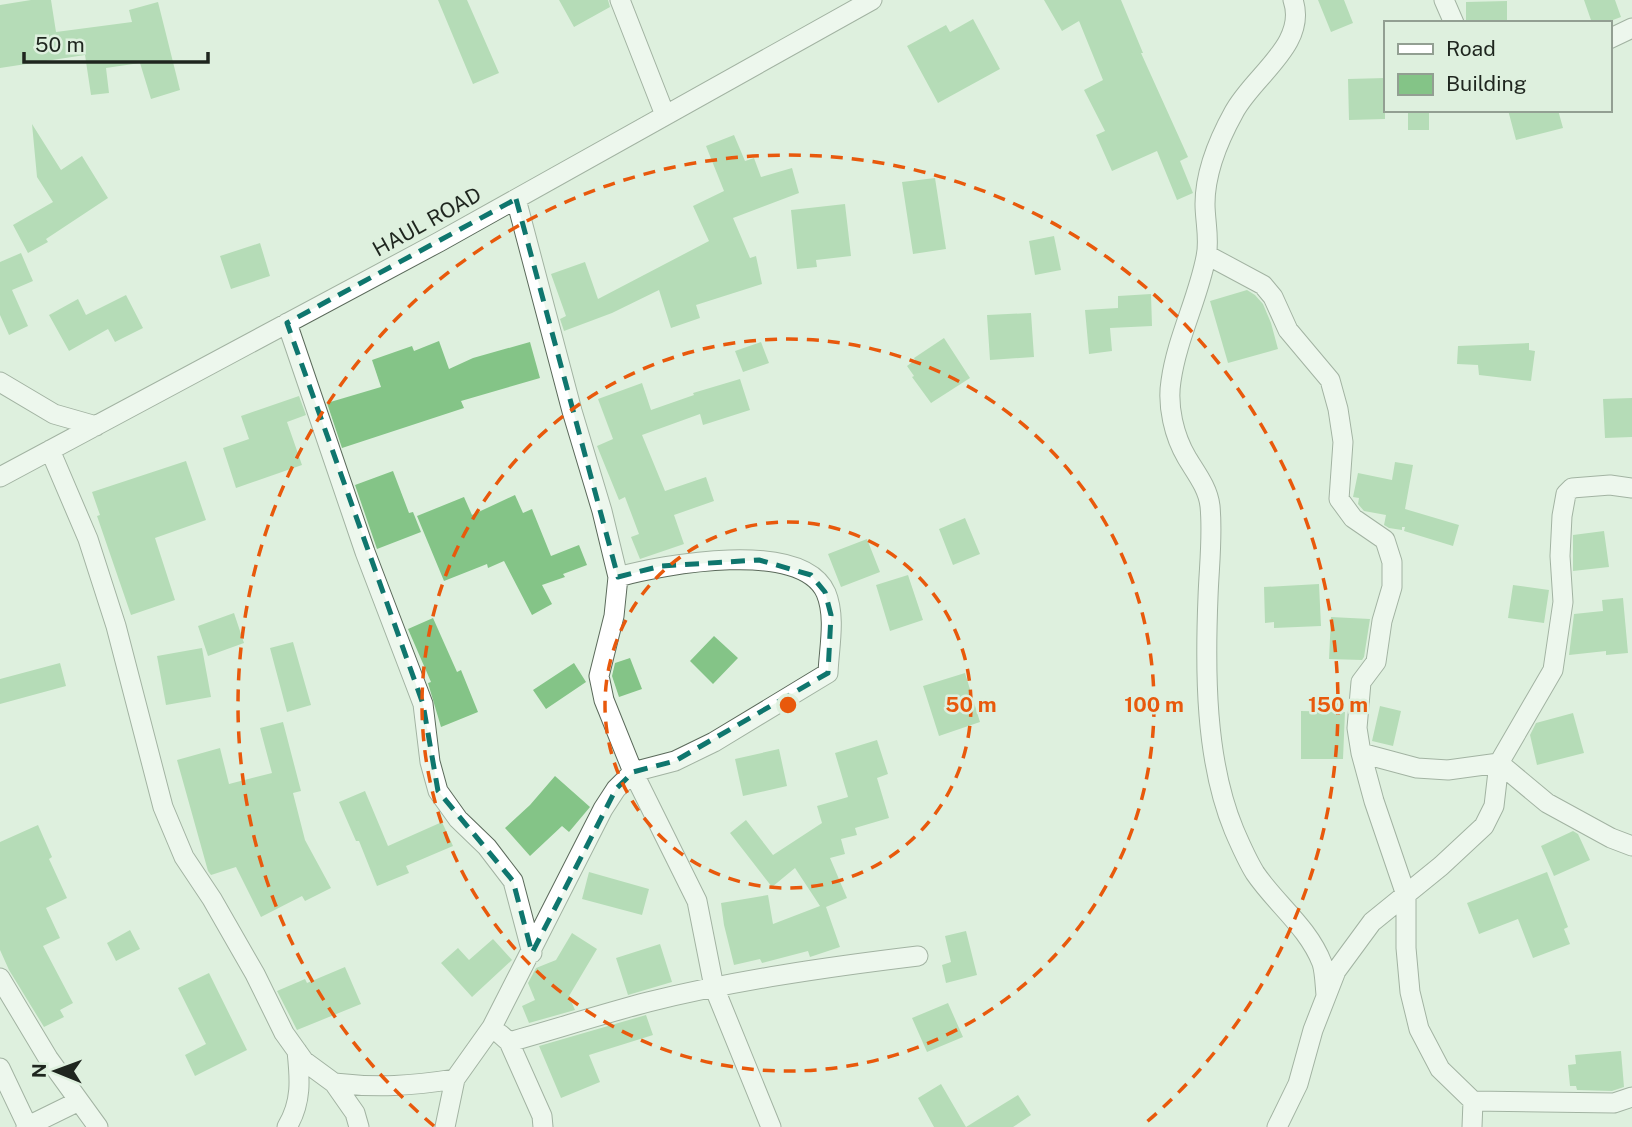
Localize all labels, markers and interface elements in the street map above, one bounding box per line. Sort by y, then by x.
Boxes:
scale bar [24,21,208,65]
legend [1384,21,1611,112]
text: 50 m [35,32,85,57]
text: Road [1446,36,1496,61]
text: Building [1446,71,1527,96]
street label: HAUL ROAD [368,181,485,262]
text: 50 m [945,692,997,717]
text: 100 m [1124,692,1184,717]
text: 150 m [1308,692,1368,717]
centre of rings [776,693,800,717]
north arrow [21,1036,91,1106]
text: N [28,1063,50,1078]

